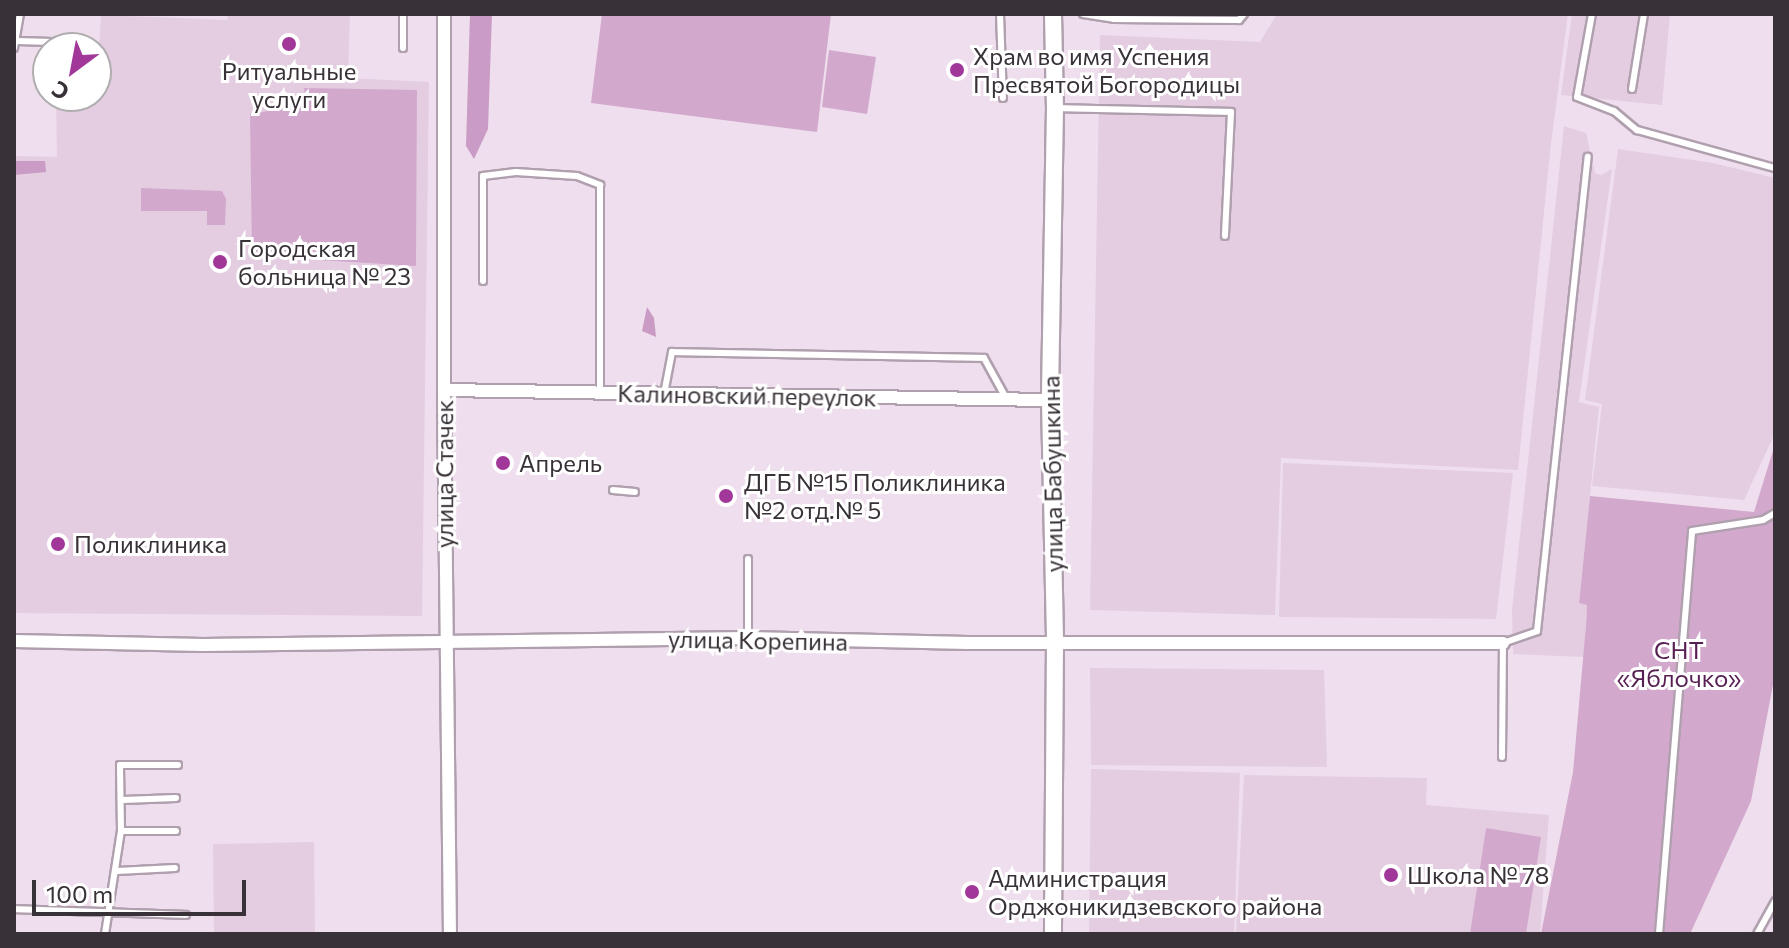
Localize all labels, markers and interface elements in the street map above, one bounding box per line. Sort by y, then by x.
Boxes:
north arrow [32,32,112,112]
marker: Ритуальные услуги [280,35,298,53]
place label: Храм во имя Успения Пресвятой Богородицы [973,42,1240,98]
place label: Ритуальные услуги [222,57,356,113]
marker: Храм во имя Успения Пресвятой Богородицы [948,61,966,79]
text: С [47,76,74,107]
place label: Городская больница № 23 [238,234,411,290]
marker: Городская больница № 23 [209,251,231,273]
street label: улица Бабушкина [1036,375,1068,573]
street label: Калиновский переулок [617,378,877,412]
street label: улица Стачек [430,400,458,548]
place label: Апрель [519,449,602,477]
marker: Апрель [494,454,512,472]
place label: ДГБ №15 Поликлиника №2 отд.№ 5 [744,468,1006,524]
marker: ДГБ №15 Поликлиника №2 отд.№ 5 [715,485,737,507]
place label: Поликлиника [74,530,227,558]
marker: Поликлиника [49,535,67,553]
street label: улица Корепина [668,624,848,656]
park label: СНТ «Яблочко» [1617,636,1741,692]
place label: Школа № 78 [1407,861,1549,889]
scale bar [36,864,250,914]
place label: Администрация Орджоникидзевского района [988,864,1322,920]
marker: Школа № 78 [1382,866,1400,884]
text: 100 m [46,879,113,908]
marker: Администрация Орджоникидзевского района [963,883,981,901]

